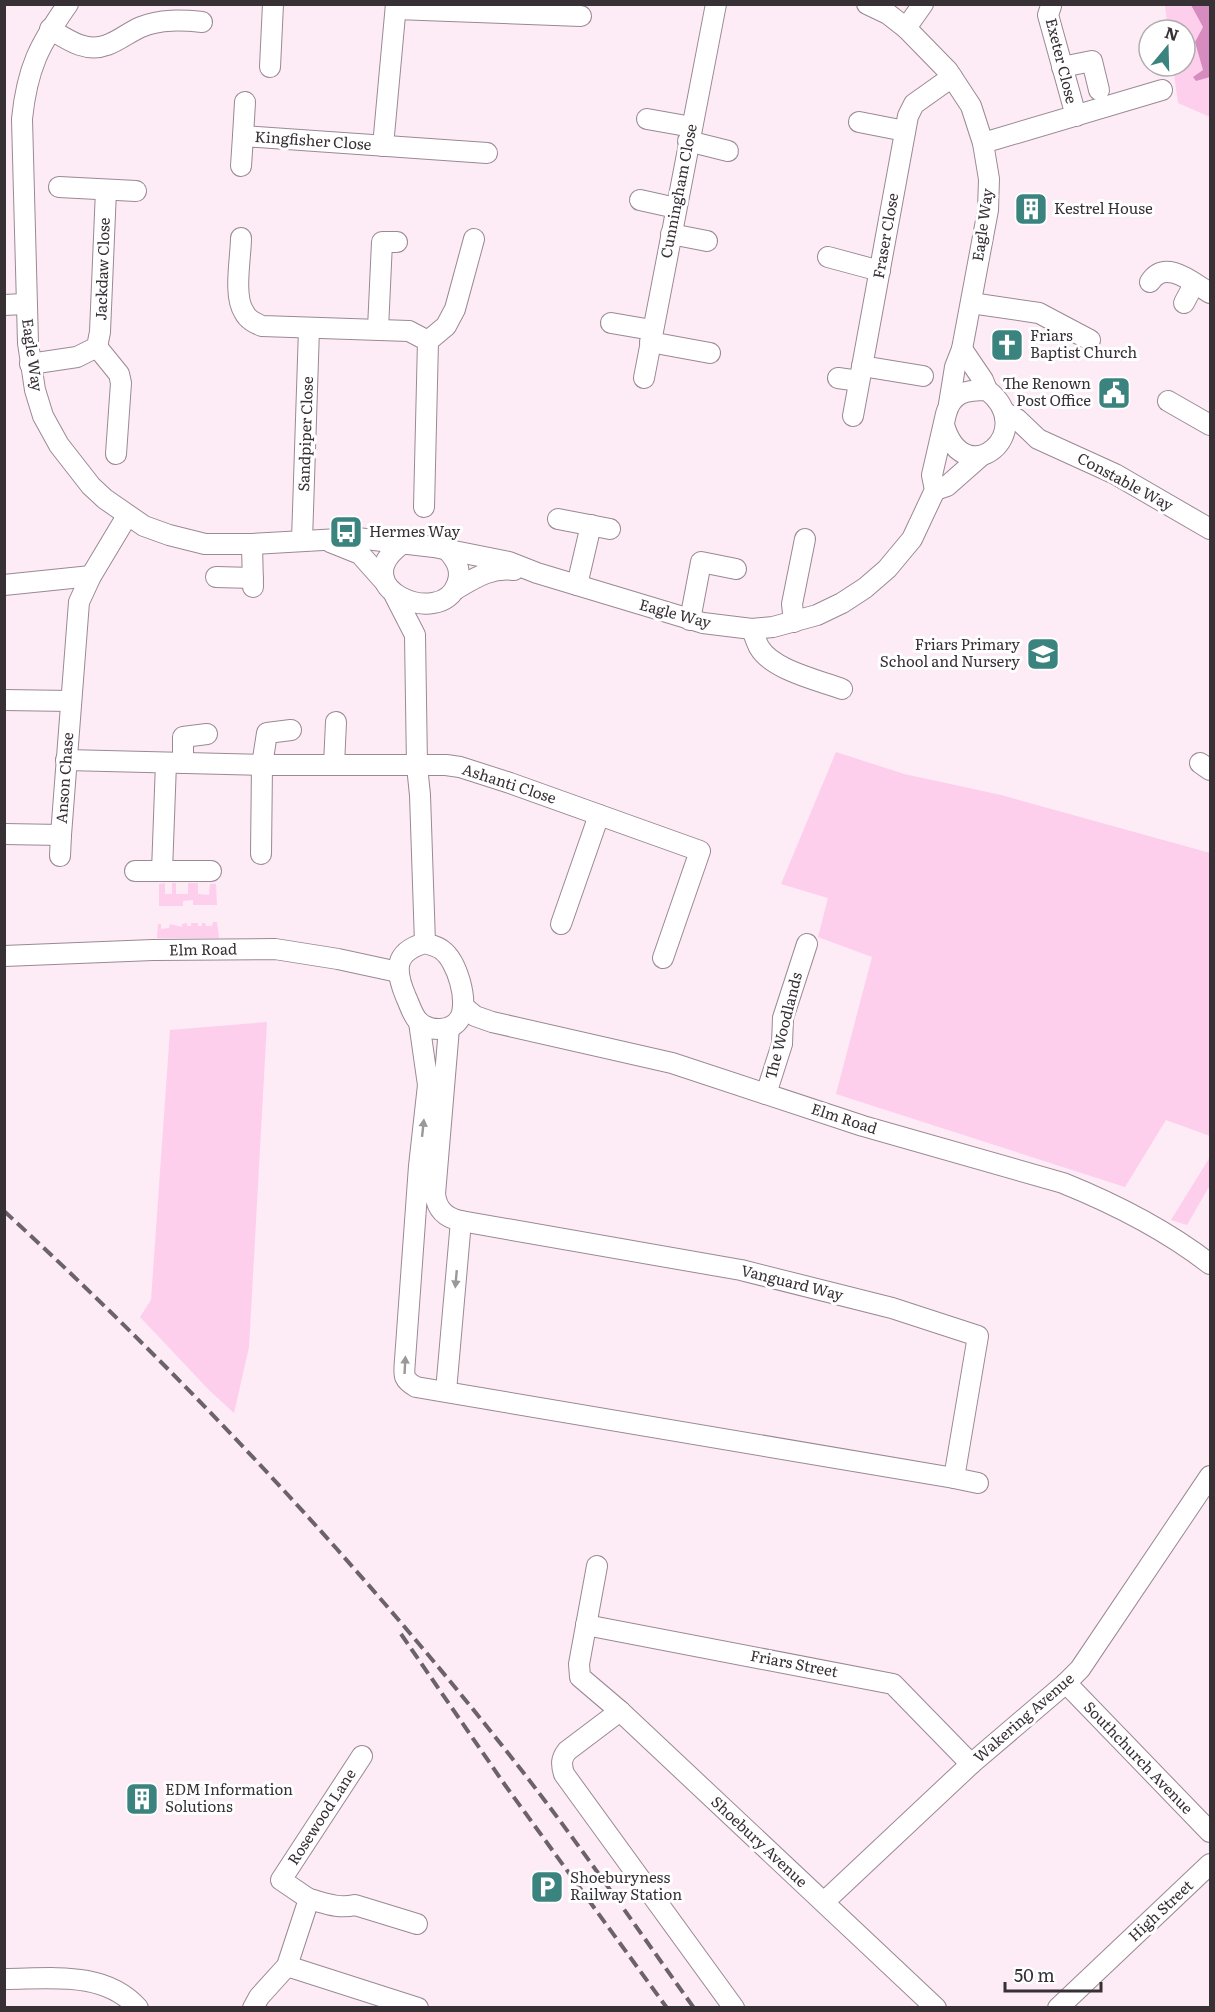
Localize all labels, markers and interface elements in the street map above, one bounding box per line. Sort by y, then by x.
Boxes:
street label: Exeter Close [1041,15,1084,106]
north arrow [1137,18,1197,78]
text: N [1162,19,1182,46]
street label: Cunningham Close [653,121,702,260]
street label: Kingfisher Close [254,124,372,155]
street label: Eagle Way [965,186,998,263]
street label: Fraser Close [866,191,903,280]
building icon: Kestrel House [1013,191,1049,227]
place label: Kestrel House [1054,196,1153,219]
street label: Jackdaw Close [88,217,115,321]
street label: Eagle Way [17,317,50,393]
place label: Friars Baptist Church [1030,323,1137,363]
church icon: Friars Baptist Church [989,327,1025,363]
place label: The Renown Post Office [1002,371,1091,411]
public building icon: The Renown Post Office [1096,375,1132,411]
street label: Sandpiper Close [291,376,318,492]
street label: Constable Way [1074,446,1178,516]
bus stop icon: Hermes Way [328,514,364,550]
place label: Hermes Way [369,519,460,542]
street label: Eagle Way [637,592,714,633]
place label: Friars Primary School and Nursery [880,632,1020,672]
school or university icon: Friars Primary School and Nursery [1025,636,1061,672]
street label: Anson Chase [49,731,78,824]
street label: Ashanti Close [460,757,560,809]
street label: Elm Road [169,936,237,961]
street label: The Woodlands [758,969,807,1082]
street label: Elm Road [808,1096,881,1139]
one-way arrow [418,1119,428,1138]
street label: Vanguard Way [739,1258,846,1305]
one-way arrow [451,1270,461,1289]
one-way arrow [400,1355,409,1374]
street label: Friars Street [749,1643,840,1682]
street label: Wakering Avenue [968,1666,1079,1767]
street label: Southchurch Avenue [1079,1695,1199,1819]
street label: Rosewood Lane [281,1763,361,1869]
place label: EDM Information Solutions [165,1777,293,1817]
building icon: EDM Information Solutions [124,1781,160,1817]
street label: Shoebury Avenue [707,1790,814,1892]
place label: Shoeburyness Railway Station [570,1865,682,1905]
parking icon: Shoeburyness Railway Station [529,1869,565,1905]
street label: High Street [1122,1874,1198,1946]
scale bar [1005,1955,1101,1993]
text: 50 m [1014,1961,1055,1988]

